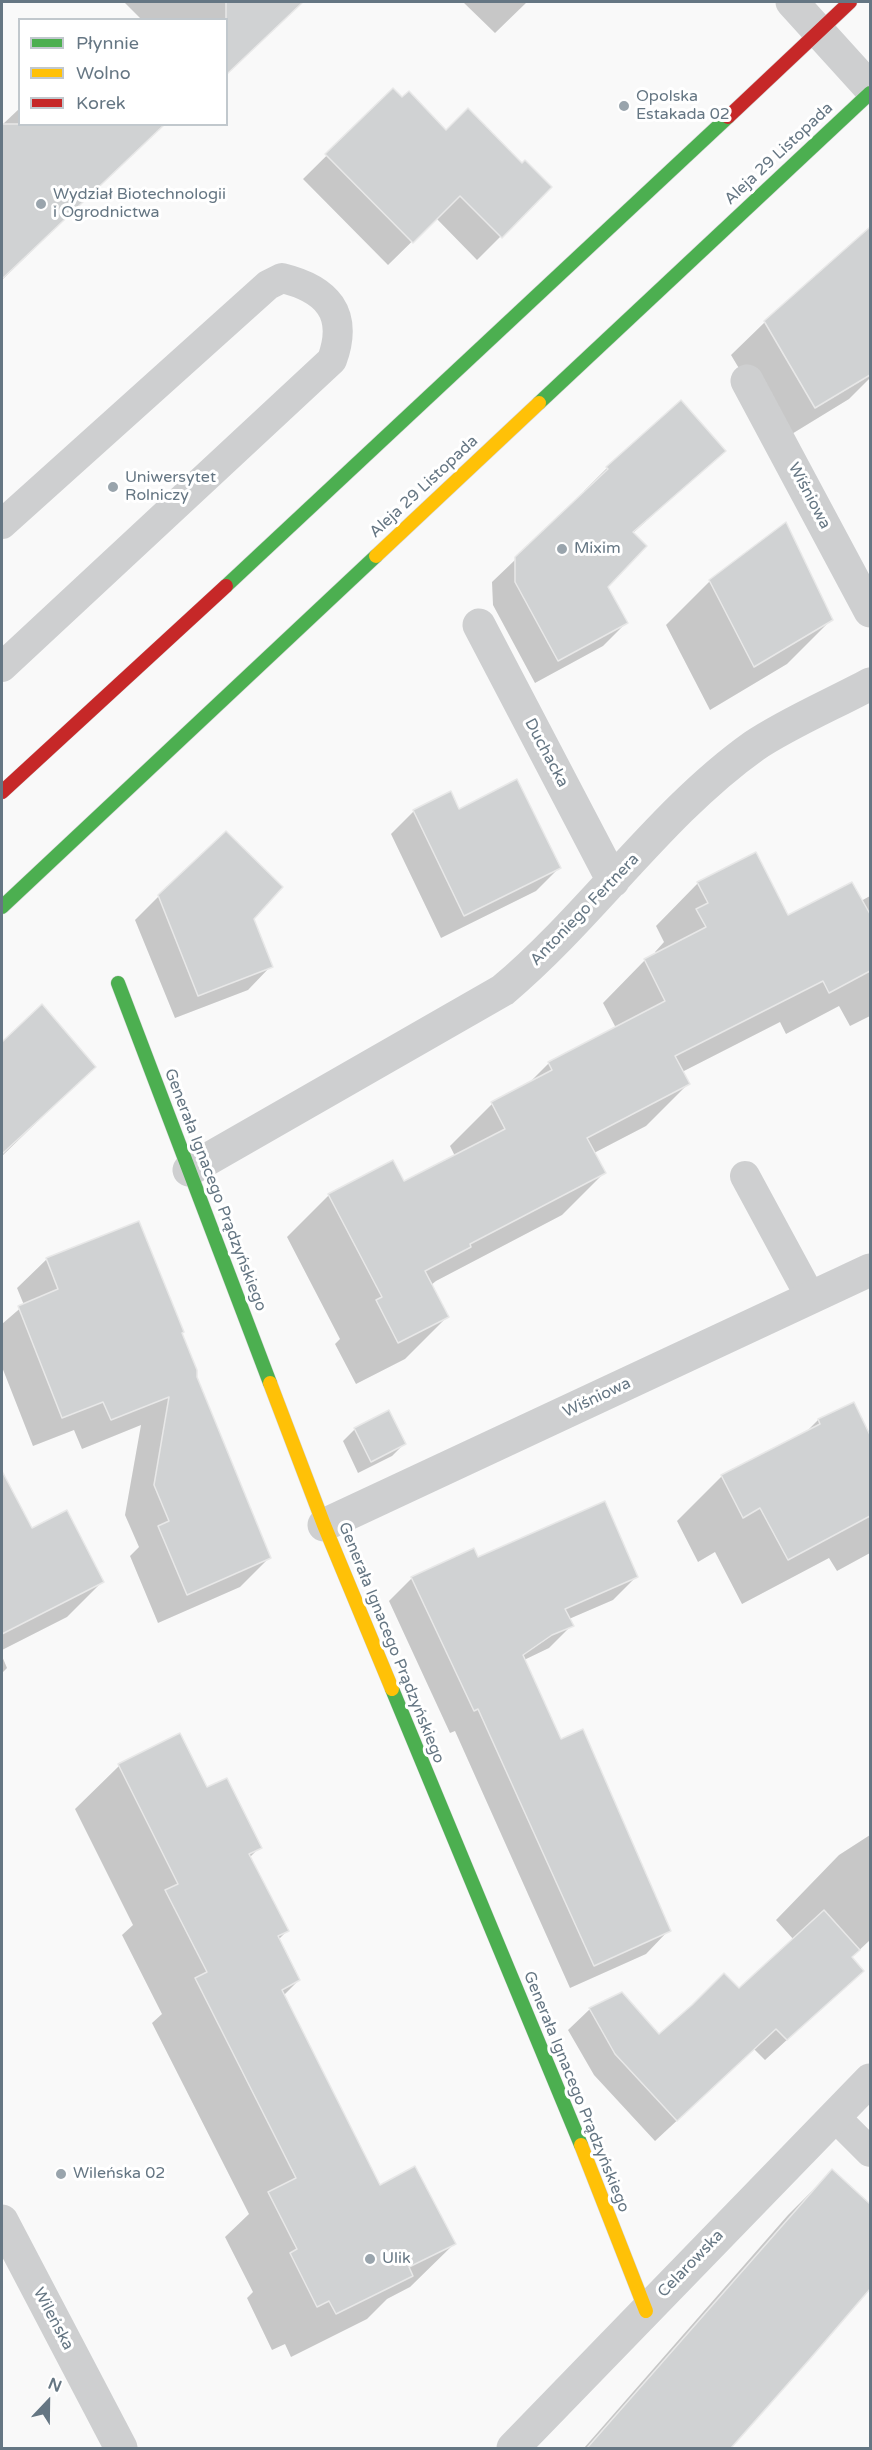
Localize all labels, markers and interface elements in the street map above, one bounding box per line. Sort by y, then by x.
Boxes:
legend [18,18,228,126]
text: Płynnie [76,32,139,54]
text: Wolno [76,62,131,84]
place label: Opolska Estakada 02 [636,87,730,125]
text: Korek [76,92,126,114]
marker: Opolska Estakada 02 [617,99,631,113]
street label: Aleja 29 Listopada [721,99,837,209]
place label: Wydział Biotechnologii i Ogrodnictwa [53,185,226,223]
marker: Wydział Biotechnologii i Ogrodnictwa [34,197,48,211]
street label: Aleja 29 Listopada [366,432,482,542]
street label: Wiśniowa [783,459,835,533]
place label: Uniwersytet Rolniczy [125,468,216,506]
marker: Uniwersytet Rolniczy [106,480,120,494]
place label: Mixim [574,539,621,559]
marker: Mixim [555,542,569,556]
street label: Duchacka [520,715,572,791]
street label: Antoniego Fertnera [527,850,643,970]
street label: Generała Ignacego Prądzyńskiego [160,1066,270,1314]
street label: Wiśniowa [560,1374,634,1422]
street label: Generała Ignacego Prądzyńskiego [334,1520,448,1766]
street label: Generała Ignacego Prądzyńskiego [519,1969,633,2215]
place label: Wileńska 02 [73,2164,165,2184]
marker: Wileńska 02 [54,2167,68,2181]
street label: Celarowska [654,2226,728,2302]
place label: Ulik [382,2249,411,2269]
marker: Ulik [363,2252,377,2266]
street label: Wileńska [29,2284,77,2354]
north arrow [18,2372,78,2432]
text: N [45,2374,64,2397]

